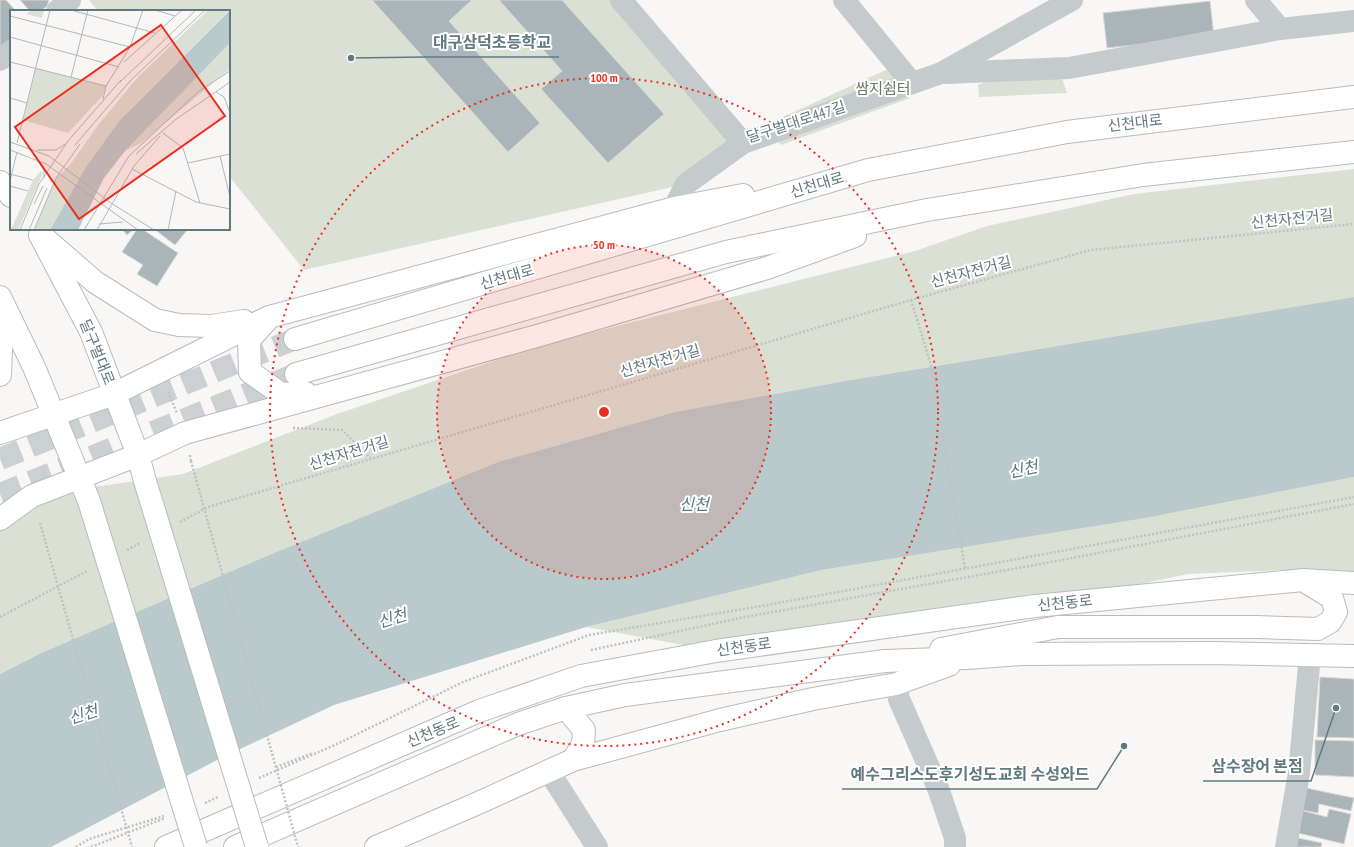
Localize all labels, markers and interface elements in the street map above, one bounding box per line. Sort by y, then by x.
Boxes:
inset map [10,10,230,230]
callout: 대구삼덕초등학교 [425,29,559,57]
text: 대구삼덕초등학교 [433,32,551,52]
text: 100 m [590,70,618,85]
park label: 쌈지쉼터 [855,79,911,98]
street label: 달구벌대로447길 [744,97,848,146]
street label: 신천대로 [1106,110,1163,135]
street label: 신천대로 [788,167,846,202]
street label: 신천자전거길 [1250,205,1334,232]
text: 50 m [593,237,615,252]
street label: 신천자전거길 [928,252,1013,291]
street label: 신천대로 [478,260,536,293]
street label: 달구벌대로 [76,316,119,387]
street label: 신천자전거길 [617,340,702,381]
centre of rings [597,405,611,419]
street label: 신천자전거길 [306,431,391,474]
water label: 신천 [1007,456,1042,482]
water label: 신천 [679,494,711,514]
street label: 신천동로 [1037,590,1093,615]
water label: 신천 [375,603,411,632]
street label: 신천동로 [715,633,773,660]
water label: 신천 [66,699,102,728]
street label: 신천동로 [404,712,462,751]
callout: 삼수장어 본점 [1203,753,1311,781]
text: 삼수장어 본점 [1211,756,1303,776]
callout: 예수그리스도후기성도교회 수성와드 [842,761,1097,789]
text: 예수그리스도후기성도교회 수성와드 [851,764,1090,784]

